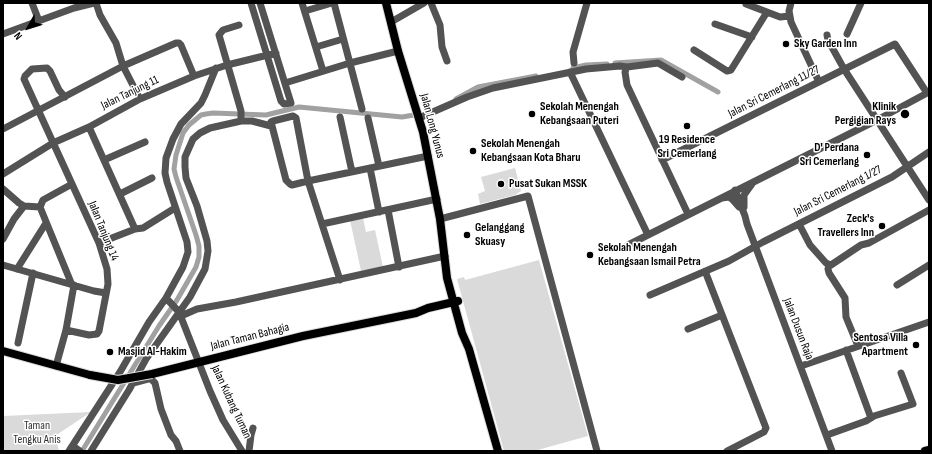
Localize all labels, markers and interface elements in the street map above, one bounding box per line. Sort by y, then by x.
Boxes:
north arrow [8,8,48,48]
text: N [11,29,25,42]
place label: Sky Garden Inn [794,37,857,51]
marker: Sky Garden Inn [781,39,791,49]
street label: Jalan Sri Cemerlang 11/27 [726,63,822,121]
street label: Jalan Tanjung 11 [99,73,161,113]
street label: Jalan Long Yunus [416,92,448,160]
place label: Sekolah Menengah Kebangsaan Puteri [540,100,619,128]
place label: Klinik Pergigian Rays [835,100,896,128]
marker: Klinik Pergigian Rays [899,108,911,120]
marker: Sekolah Menengah Kebangsaan Puteri [527,109,537,119]
marker: 19 Residence Sri Cemerlang [682,121,692,131]
place label: 19 Residence Sri Cemerlang [657,133,717,161]
place label: Sekolah Menengah Kebangsaan Kota Bharu [481,137,581,165]
place label: D' Perdana Sri Cemerlang [800,141,859,169]
marker: Sekolah Menengah Kebangsaan Kota Bharu [468,146,478,156]
marker: D' Perdana Sri Cemerlang [862,150,872,160]
street label: Jalan Sri Cemerlang 1/27 [792,163,884,219]
place label: Pusat Sukan MSSK [509,177,587,191]
marker: Pusat Sukan MSSK [496,179,506,189]
street label: Jalan Tanjung 14 [85,199,121,263]
place label: Zeck's Travellers Inn [818,212,874,240]
place label: Gelanggang Skuasy [475,221,524,249]
marker: Zeck's Travellers Inn [877,221,887,231]
marker: Gelanggang Skuasy [462,230,472,240]
place label: Sekolah Menengah Kebangsaan Ismail Petra [598,241,701,269]
marker: Sekolah Menengah Kebangsaan Ismail Petra [585,250,595,260]
street label: Jalan Dusun Raja [780,296,816,362]
street label: Jalan Taman Bahagia [209,320,291,354]
place label: Sentosa Villa Apartment [853,331,908,359]
marker: Sentosa Villa Apartment [911,340,921,350]
place label: Masjid Al-Hakim [118,345,187,359]
marker: Masjid Al-Hakim [105,347,115,357]
street label: Jalan Kubang Tuman [208,363,254,441]
park label: Taman Tengku Anis [13,419,61,447]

